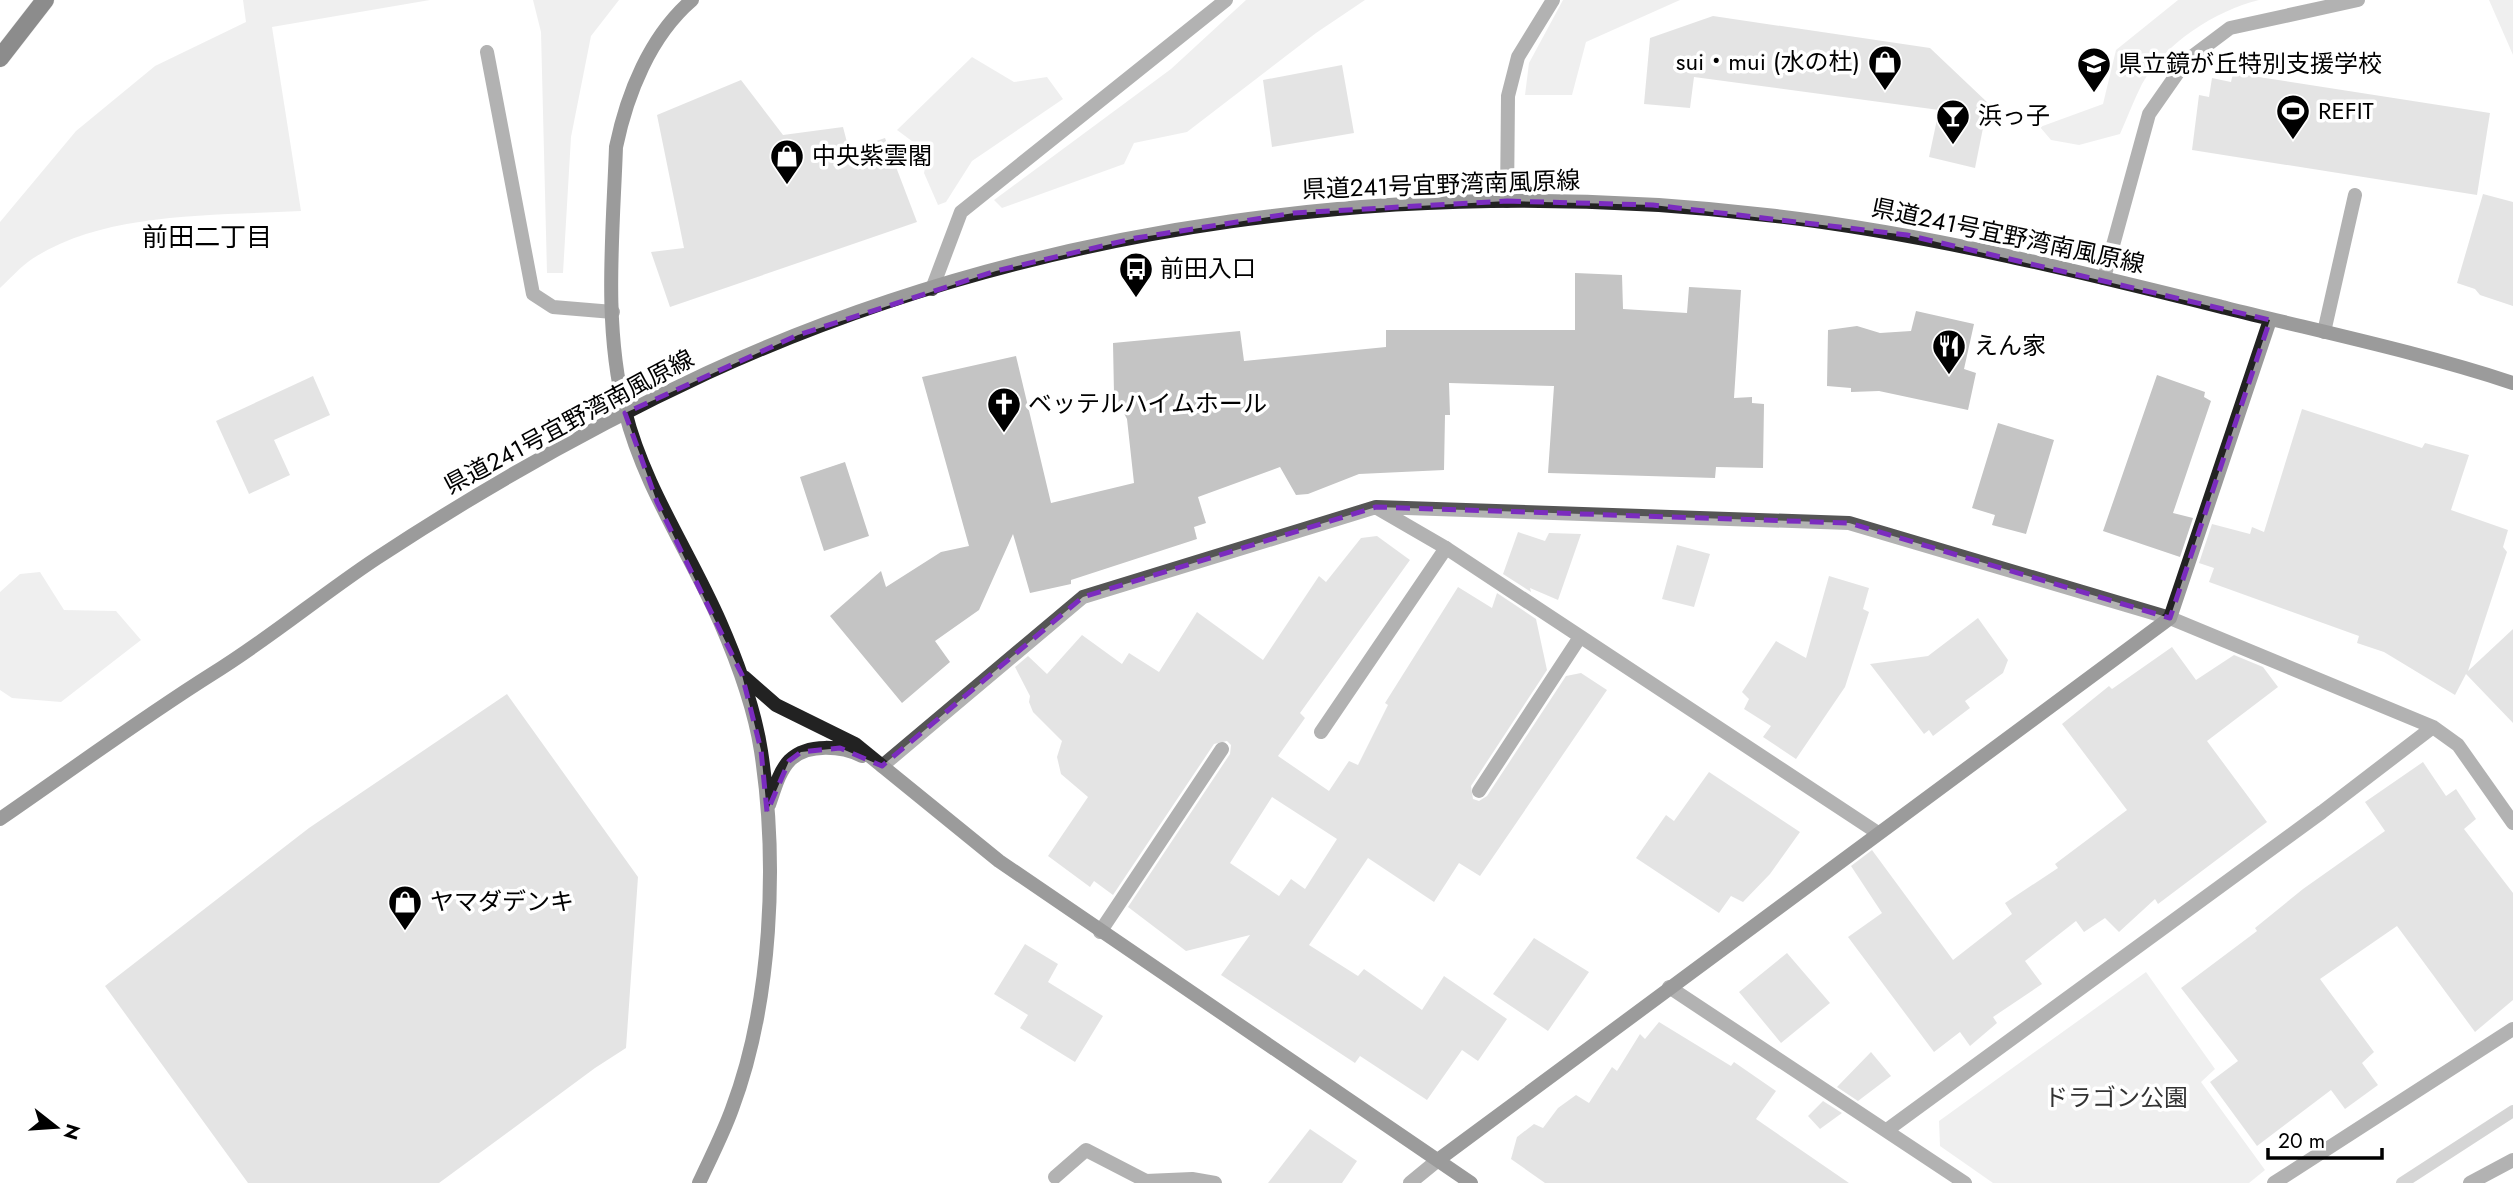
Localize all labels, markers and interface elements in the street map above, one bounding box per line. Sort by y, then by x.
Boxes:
shop icon: sui・mui (水の杜) [1866,43,1904,92]
place label: sui・mui (水の杜) [1676,44,1860,79]
school or university icon: 県立鏡が丘特別支援学校 [2075,45,2113,94]
place label: 県立鏡が丘特別支援学校 [2118,46,2382,81]
sports icon: REFIT [2274,92,2312,141]
place label: REFIT [2318,93,2374,128]
bar icon: 浜っ子 [1934,97,1972,146]
place label: 浜っ子 [1978,98,2050,133]
shop icon: 中央紫雲閣 [768,137,806,186]
place label: 中央紫雲閣 [812,138,932,173]
street label: 県道241号宜野湾南風原線 [1301,162,1581,207]
street label: 県道241号宜野湾南風原線 [1868,189,2148,282]
district label: 前田二丁目 [142,218,272,256]
bus stop icon: 前田入口 [1117,250,1155,299]
place label: 前田入口 [1160,251,1256,286]
restaurant icon: えん家 [1930,327,1968,376]
place label: えん家 [1974,328,2046,363]
street label: 県道241号宜野湾南風原線 [438,341,700,502]
church icon: ベッテルハイムホール [985,385,1023,434]
place label: ベッテルハイムホール [1028,386,1267,421]
shop icon: ヤマダデンキ [386,883,424,932]
place label: ヤマダデンキ [430,884,574,919]
park label: ドラゴン公園 [2044,1080,2188,1115]
north arrow [21,1092,91,1162]
scale bar [2268,1116,2382,1160]
text: N [57,1121,87,1143]
text: 20 m [2278,1126,2325,1156]

